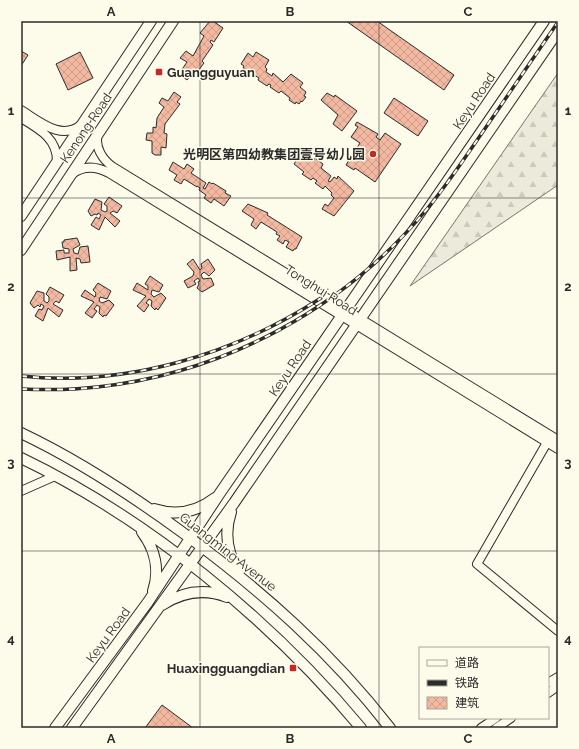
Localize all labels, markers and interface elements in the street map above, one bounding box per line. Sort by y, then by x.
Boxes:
text: A [107,4,116,19]
text: B [286,4,295,19]
text: C [464,4,473,19]
place label: Guangguyuan [167,65,255,80]
marker: Guangguyuan [154,67,164,77]
street label: Keyu Road [450,70,498,132]
street label: Kenong Road [57,90,115,166]
text: 1 [8,103,15,118]
text: 1 [565,103,572,118]
place label: 光明区第四幼教集团壹号幼儿园 [183,147,365,162]
marker: 光明区第四幼教集团壹号幼儿园 [368,149,378,159]
street label: Tonghui Road [282,262,360,318]
text: 2 [7,279,15,294]
text: 2 [564,279,572,294]
street label: Keyu Road [266,337,314,399]
text: 3 [7,455,15,470]
text: 3 [564,455,572,470]
street label: Guangming Avenue [177,510,280,595]
street label: Keyu Road [83,604,133,666]
text: 4 [7,631,15,646]
text: 4 [564,631,572,646]
legend [419,647,549,719]
text: 道路 [455,656,479,670]
place label: Huaxingguangdian [167,661,285,676]
marker: Huaxingguangdian [288,663,298,673]
text: 铁路 [455,676,479,690]
text: 建筑 [455,696,479,710]
text: A [107,731,116,746]
text: B [286,731,295,746]
text: C [464,731,473,746]

